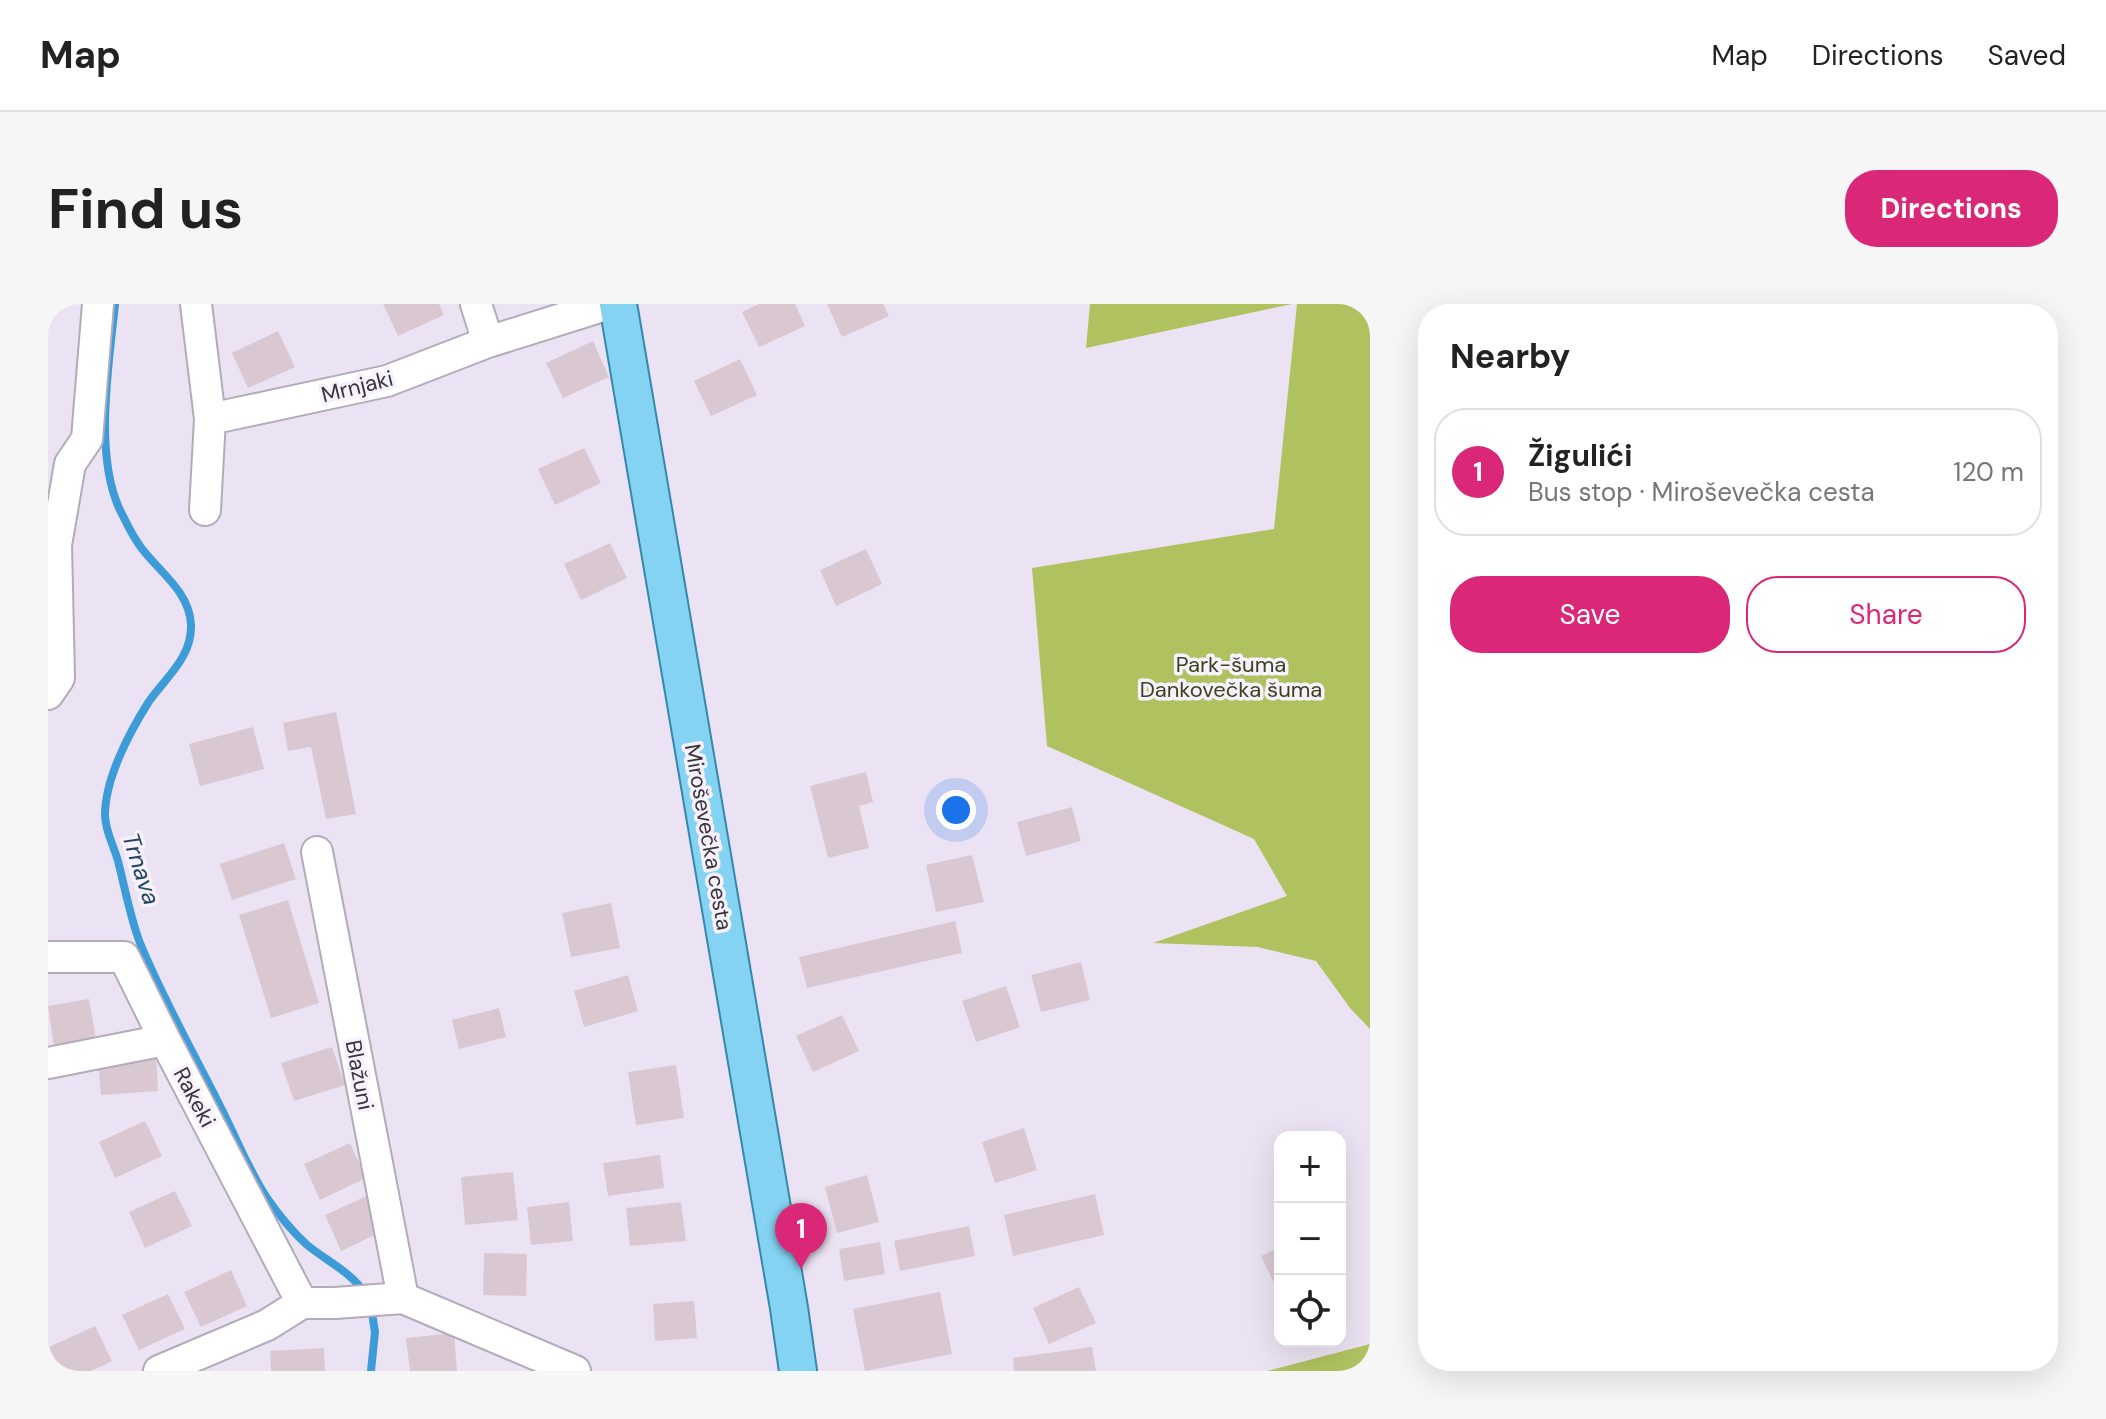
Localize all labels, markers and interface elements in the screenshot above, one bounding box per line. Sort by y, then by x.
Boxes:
text: Map [40,30,121,80]
text: Map [1711,37,1768,74]
text: Directions [1812,37,1944,74]
text: Saved [1988,37,2066,74]
button: Directions [1845,170,2058,247]
text: Find us [48,172,243,245]
text: Nearby [1450,334,1570,379]
street label: Mrnjaki [318,364,396,409]
text: Žigulići [1528,436,1633,475]
text: 1 [1473,455,1483,489]
text: 120 m [1953,455,2024,489]
text: Bus stop · Miroševečka cesta [1528,475,1875,509]
button: Save [1450,576,1730,653]
button: Share [1746,576,2026,653]
park label: Park-šuma Dankovečka šuma [1140,650,1322,704]
street label: Miroševečka cesta [678,742,739,933]
your location [936,790,976,830]
water label: Trnava [115,829,168,909]
street label: Blažuni [339,1038,380,1113]
street label: Rakeki [167,1062,222,1132]
map controls [1274,1131,1346,1347]
button: + [1274,1131,1346,1203]
pin: 1 [775,1203,827,1269]
button: − [1274,1203,1346,1275]
button: locate [1274,1275,1346,1347]

